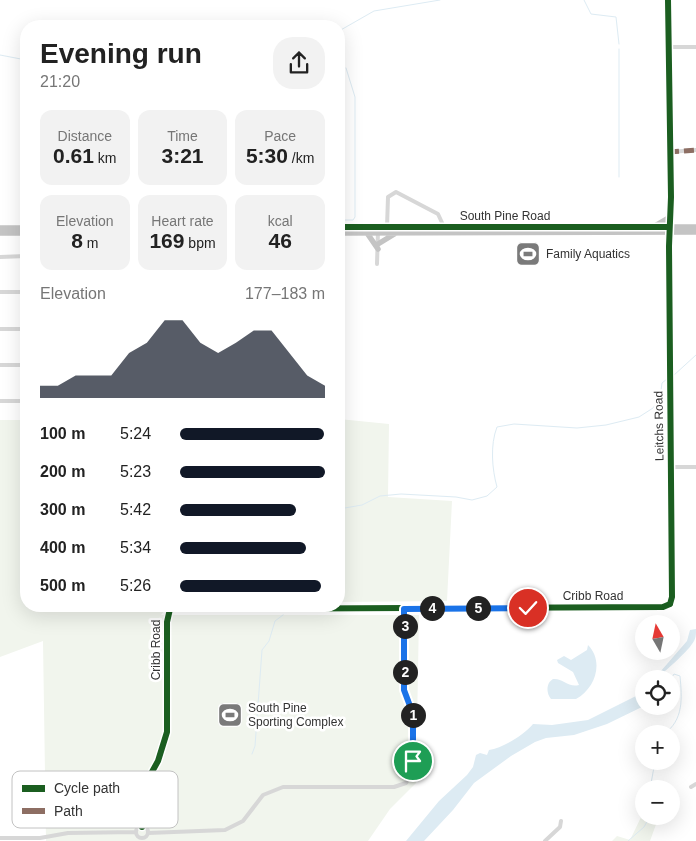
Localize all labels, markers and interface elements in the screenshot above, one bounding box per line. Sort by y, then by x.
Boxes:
button: share [273,37,325,89]
text: Evening run [40,38,202,69]
text: 21:20 [40,73,80,90]
text: Distance [58,128,112,144]
text: Time [167,128,198,144]
text: Pace [264,128,296,144]
text: 0.61 [53,144,94,167]
text: 3:21 [161,144,204,167]
text: 5:30 [246,144,288,167]
text: km [94,150,117,166]
text: /km [288,150,314,166]
street label: South Pine Road [460,209,550,223]
text: Elevation [56,213,114,229]
text: Heart rate [151,213,214,229]
text: kcal [268,213,293,229]
text: 8 [71,229,83,252]
text: 169 [149,229,184,252]
text: 46 [268,229,292,252]
text: m [83,235,98,251]
text: bpm [184,235,216,251]
sports icon: Family Aquatics [515,241,541,267]
place label: Family Aquatics [546,247,630,261]
text: Elevation [40,285,106,302]
text: 177–183 m [245,285,325,302]
street label: Leitchs Road [651,391,667,461]
text: 100 m [40,425,85,442]
text: 5:24 [120,425,151,442]
text: 200 m [40,463,85,480]
text: 5:23 [120,463,151,480]
text: 300 m [40,501,85,518]
text: 5:42 [120,501,151,518]
text: 400 m [40,539,85,556]
text: 5:34 [120,539,151,556]
text: 500 m [40,577,85,594]
text: 5:26 [120,577,151,594]
pin [507,587,549,629]
street label: Cribb Road [563,589,623,603]
icon: check [514,594,542,622]
pin: 4 [420,596,444,620]
pin: 5 [466,596,490,620]
text: 4 [429,600,436,616]
text: 5 [475,600,482,616]
pin: 3 [392,614,418,638]
north arrow [635,615,680,660]
map controls [635,615,680,825]
text: 3 [402,618,409,634]
street label: Cribb Road [149,620,163,680]
pin: 2 [392,660,418,684]
text: 2 [402,664,409,680]
button: locate [635,670,680,715]
place label: South Pine Sporting Complex [248,701,343,729]
sports icon: South Pine Sporting Complex [217,702,243,728]
pin: 1 [400,702,426,728]
text: 1 [410,707,417,723]
button: + [635,725,680,770]
pin [392,740,434,782]
icon: arrive [399,747,427,775]
legend [12,771,178,828]
text: Cycle path [54,780,120,796]
button: − [635,780,680,825]
text: Path [54,803,83,819]

